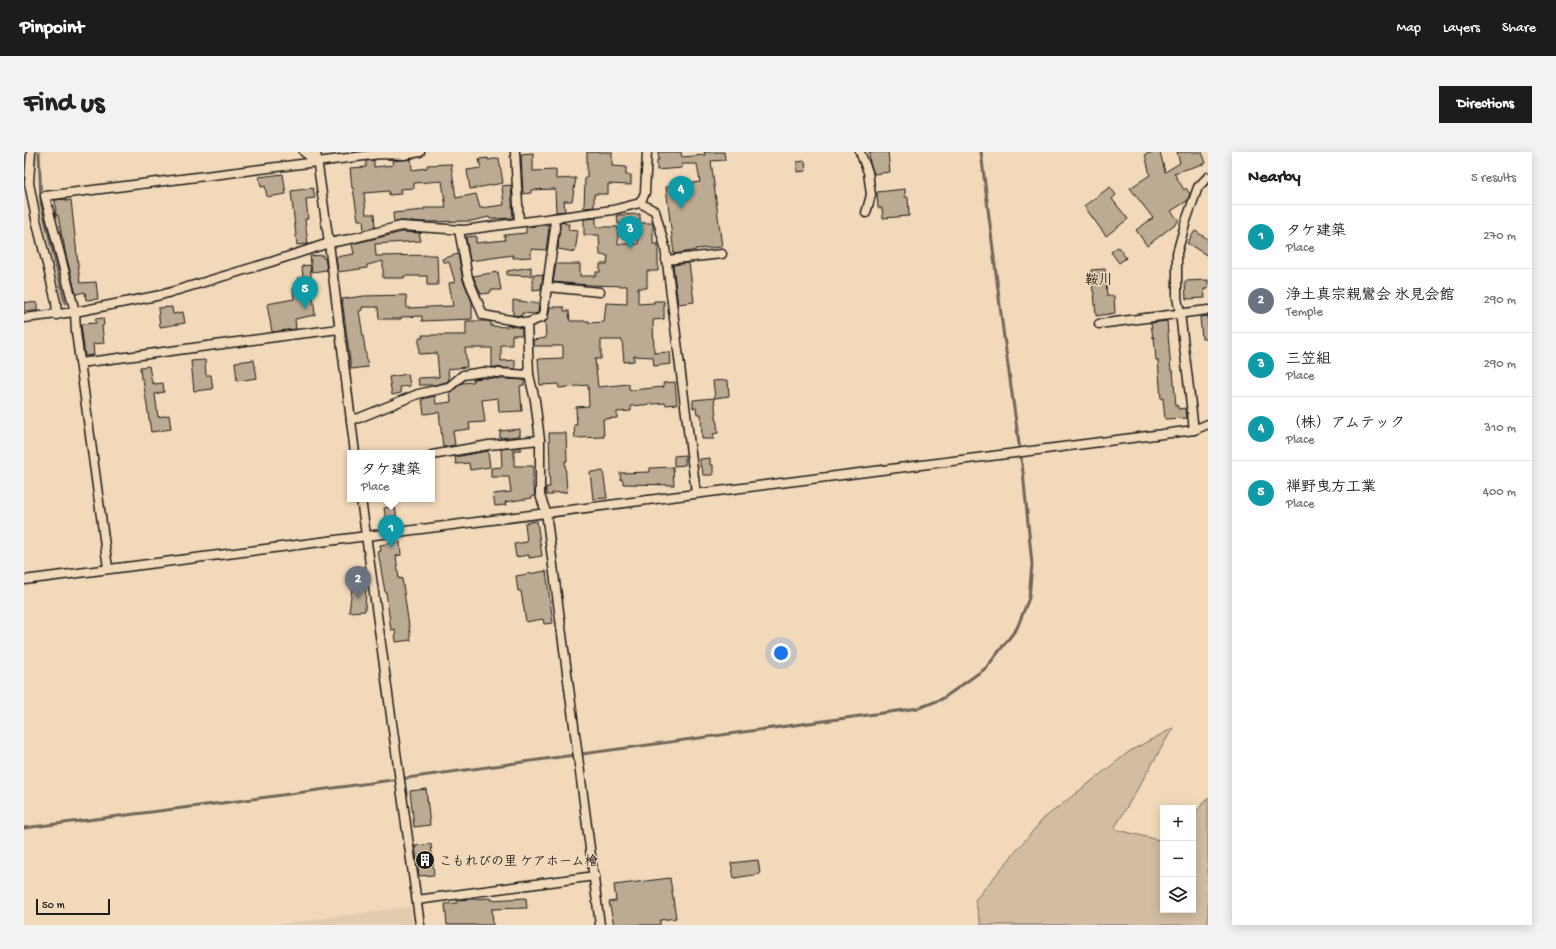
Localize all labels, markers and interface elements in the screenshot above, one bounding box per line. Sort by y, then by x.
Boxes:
text: Pinpoint [20,17,84,40]
text: Map [1397,20,1421,37]
text: Layers [1443,20,1480,37]
text: Share [1502,20,1536,37]
button: Directions [1439,86,1532,123]
text: Find us [24,88,104,121]
text: Nearby [1248,168,1301,188]
text: 5 results [1471,171,1516,186]
pin: 4 [668,176,694,209]
pin: 3 [617,216,643,249]
text: タケ建築 [1286,223,1346,241]
text: 1 [1258,229,1264,244]
text: 270 m [1483,229,1516,244]
text: Place [1286,241,1314,256]
district label: 鞍川 [1085,272,1113,290]
pin: 5 [292,276,318,309]
text: 浄土真宗親鸞会 氷見会館 [1286,287,1455,305]
text: 2 [1258,293,1264,308]
text: 290 m [1483,293,1516,308]
text: Temple [1286,305,1323,320]
text: 三笠組 [1286,351,1331,369]
text: 3 [1258,357,1264,372]
text: 290 m [1483,357,1516,372]
text: Place [1286,369,1314,384]
text: （株）アムテック [1286,415,1405,433]
text: 4 [1258,421,1264,436]
text: 310 m [1484,421,1516,436]
text: Place [1286,433,1314,448]
popup [347,450,435,502]
text: タケ建築 [361,462,421,480]
text: 禅野曳方工業 [1286,479,1376,497]
text: Place [361,480,389,495]
text: 5 [1258,485,1264,500]
text: 400 m [1483,485,1516,500]
text: Place [1286,497,1314,512]
pin: 1 [378,515,404,548]
pin: 2 [345,566,371,599]
your location [771,643,791,663]
map controls [1160,805,1196,913]
button: + [1160,805,1196,841]
button: − [1160,841,1196,877]
building icon: こもれびの里 ケアホーム檜 [414,849,436,871]
place label: こもれびの里 ケアホーム檜 [439,854,599,870]
button: layers [1160,877,1196,913]
scale bar [36,897,110,916]
text: 50 m [42,900,64,912]

